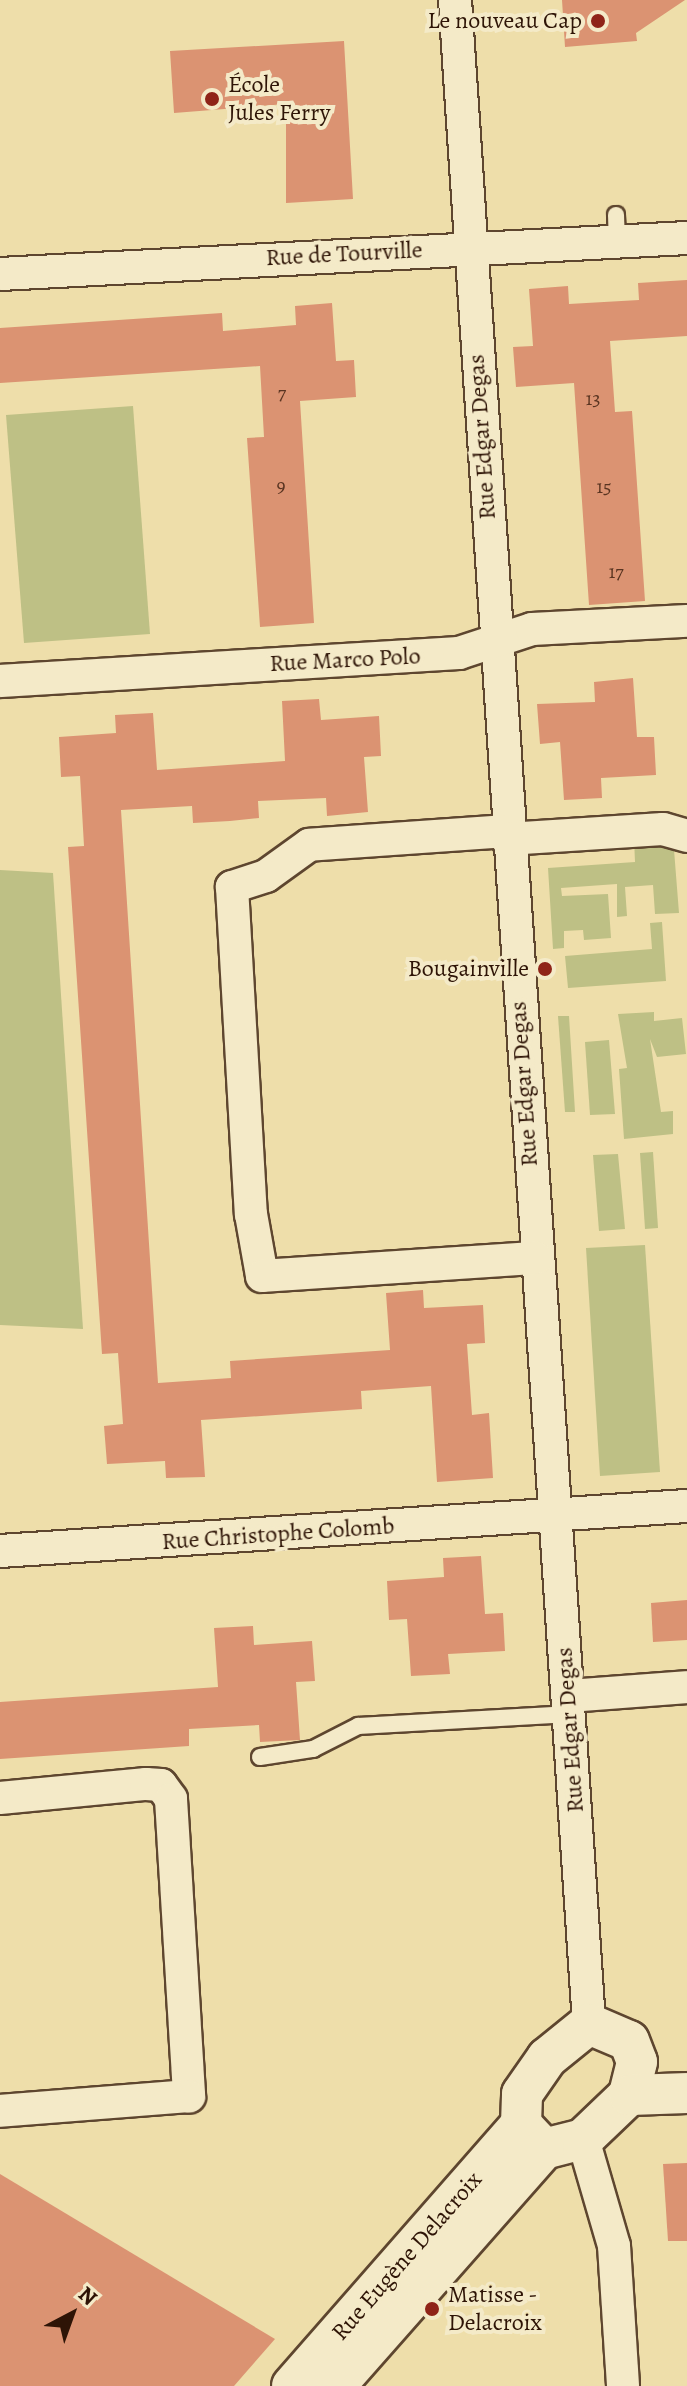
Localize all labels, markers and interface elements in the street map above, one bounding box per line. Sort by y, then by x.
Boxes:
place label: Le nouveau Cap [427,7,582,35]
marker: Le nouveau Cap [589,12,607,30]
place label: École Jules Ferry [228,71,331,127]
marker: École Jules Ferry [203,90,221,108]
street label: Rue de Tourville [265,236,423,272]
street label: Rue Edgar Degas [462,353,502,521]
house number: 7 [278,380,286,404]
house number: 13 [585,386,601,410]
house number: 9 [276,473,286,497]
house number: 15 [596,474,612,498]
house number: 17 [608,559,624,583]
street label: Rue Marco Polo [269,642,421,678]
place label: Bougainville [408,955,529,983]
marker: Bougainville [536,960,554,978]
street label: Rue Edgar Degas [504,1000,544,1168]
street label: Rue Christophe Colomb [161,1512,395,1556]
street label: Rue Edgar Degas [550,1646,590,1814]
street label: Rue Eugène Delacroix [326,2166,488,2346]
north arrow [32,2274,112,2354]
text: N [72,2279,104,2312]
place label: Matisse - Delacroix [448,2281,542,2337]
marker: Matisse - Delacroix [423,2300,441,2318]

